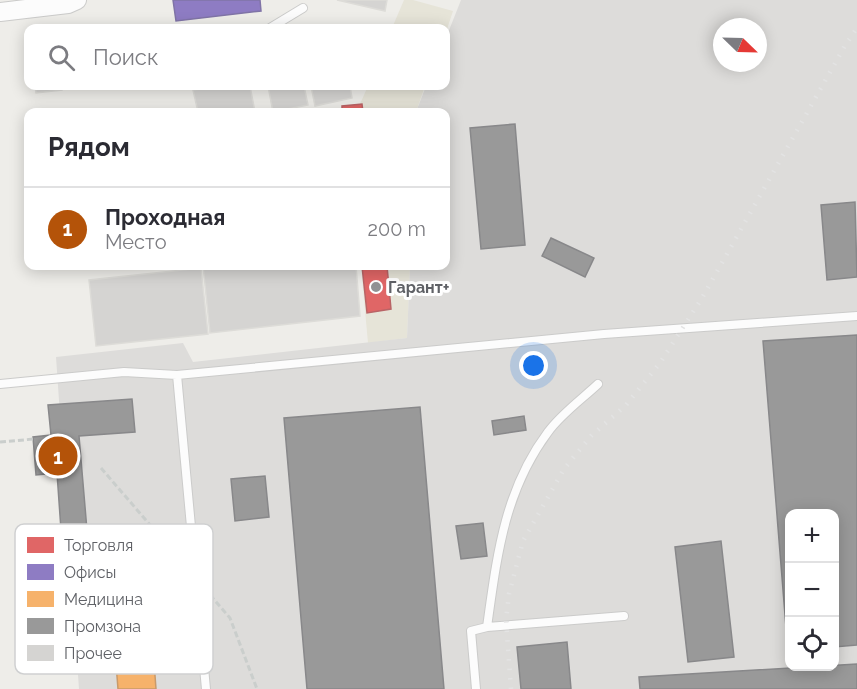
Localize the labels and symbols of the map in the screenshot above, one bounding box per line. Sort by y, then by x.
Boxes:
north arrow [713,18,767,72]
place label: Гарант+ [388,278,449,297]
marker: Гарант+ [369,280,383,294]
your location [519,351,548,380]
pin: 1 [38,434,78,478]
legend [15,524,213,674]
text: Торговля [64,536,133,555]
text: Офисы [64,563,116,582]
text: Медицина [64,590,143,609]
text: Промзона [64,617,141,636]
text: Прочее [64,644,122,663]

